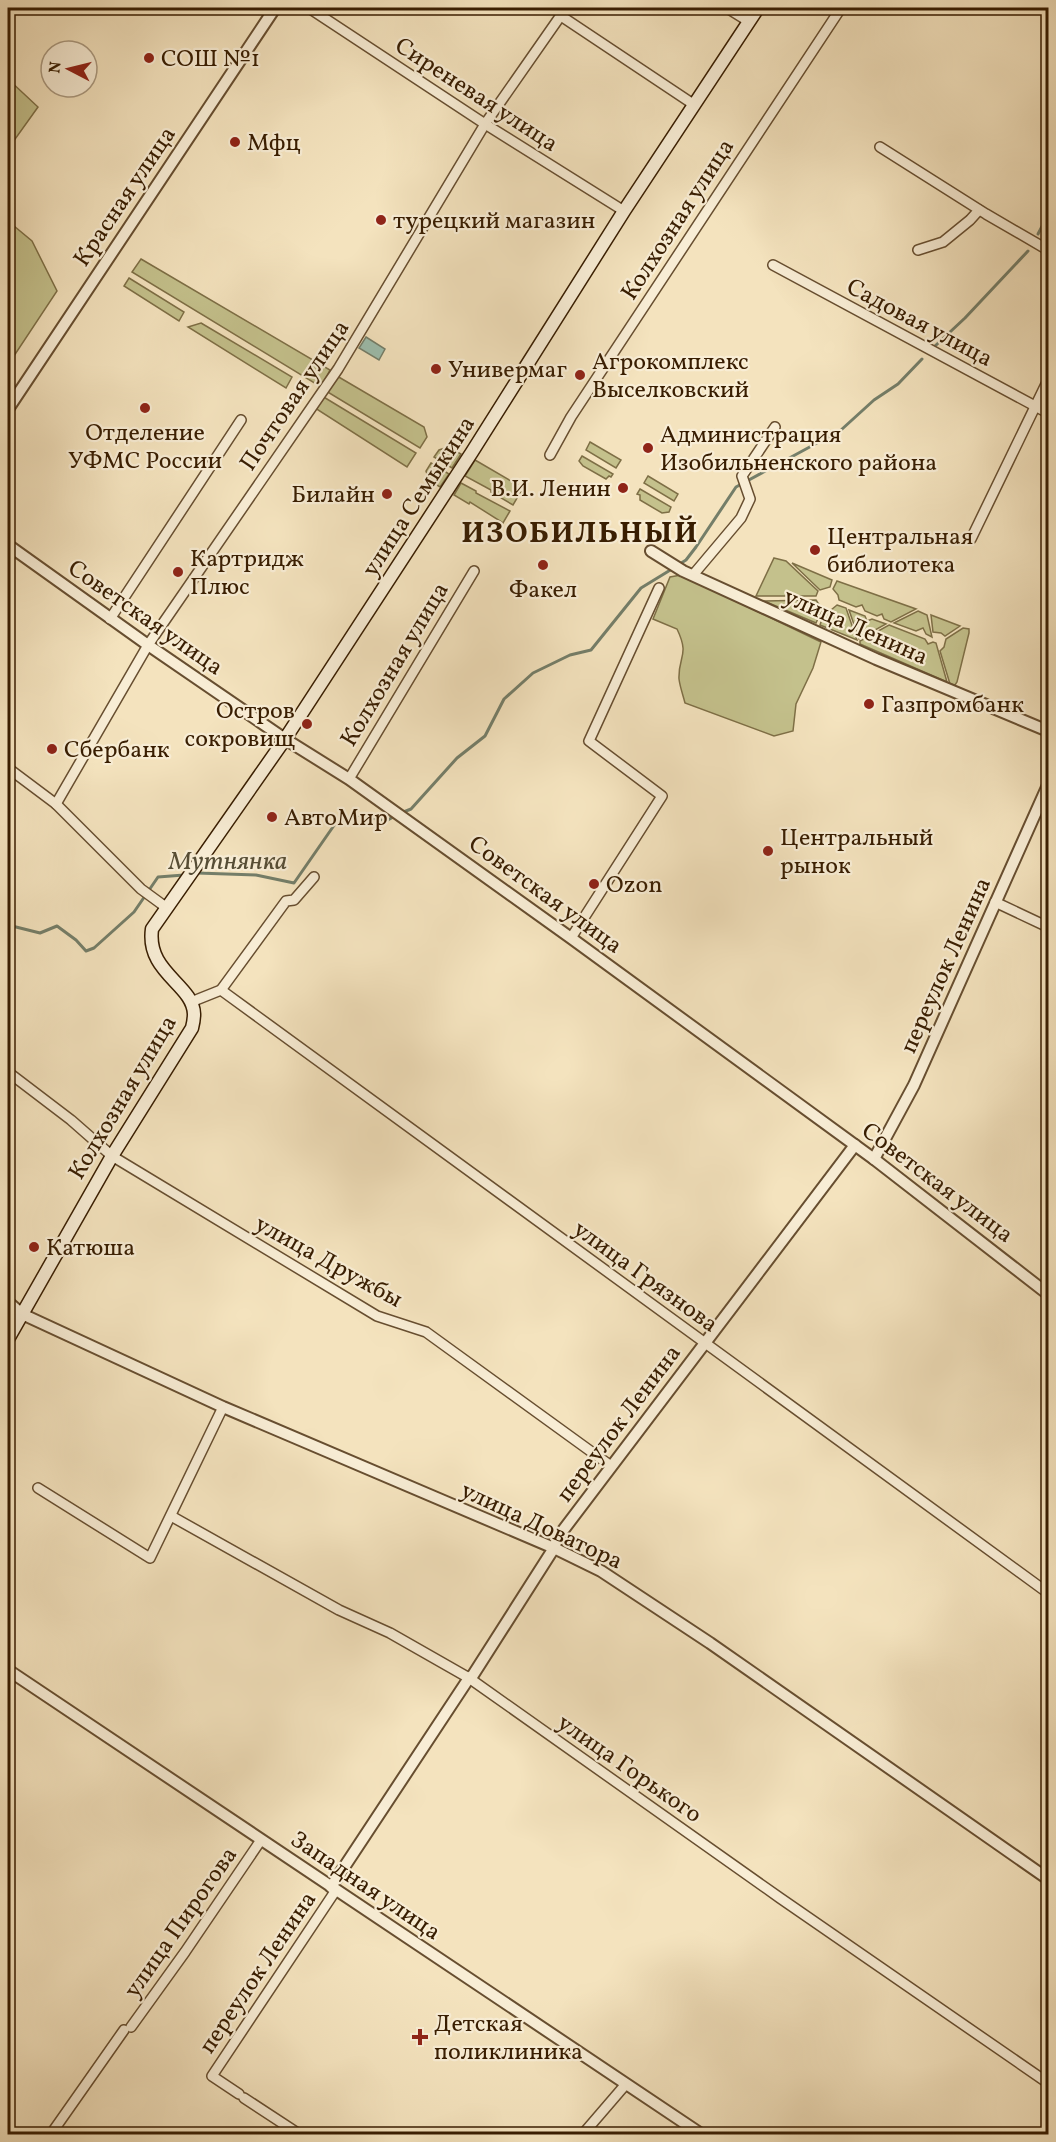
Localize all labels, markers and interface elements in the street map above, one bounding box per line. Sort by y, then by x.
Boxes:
street label: Сиреневая улица [387,30,564,161]
north arrow [39,39,99,99]
place label: СОШ №1 [161,43,260,77]
marker: СОШ №1 [142,51,156,65]
text: N [44,60,68,75]
street label: Красная улица [66,120,185,274]
place label: Мфц [247,127,301,161]
street label: Колхозная улица [614,133,744,307]
marker: Мфц [228,135,242,149]
place label: турецкий магазин [393,205,595,239]
marker: турецкий магазин [374,213,388,227]
street label: Садовая улица [840,271,998,377]
street label: Почтовая улица [232,314,359,478]
place label: Агрокомплекс Выселковский [592,346,749,408]
place label: Универмаг [448,354,567,388]
marker: Универмаг [429,362,443,376]
marker: Агрокомплекс Выселковский [573,368,587,382]
marker: Отделение УФМС России [138,401,152,415]
street label: улица Семыкина [355,410,485,584]
place label: Отделение УФМС России [68,417,222,479]
place label: Администрация Изобильненского района [660,419,937,481]
marker: Администрация Изобильненского района [641,441,655,455]
place label: В.И. Ленин [490,473,611,507]
place label: Билайн [291,479,375,513]
marker: В.И. Ленин [616,481,630,495]
marker: Билайн [380,487,394,501]
district label: ИЗОБИЛЬНЫЙ [461,513,699,555]
place label: Центральная библиотека [827,521,973,583]
place label: Картридж Плюс [190,543,304,605]
marker: Центральная библиотека [808,543,822,557]
street label: Советская улица [60,552,229,685]
marker: Факел [536,558,550,572]
marker: Картридж Плюс [171,565,185,579]
place label: Факел [509,574,577,608]
street label: Колхозная улица [333,576,458,754]
street label: улица Ленина [777,581,933,675]
place label: Газпромбанк [881,689,1024,723]
place label: Остров сокровищ [185,695,295,757]
marker: Газпромбанк [862,697,876,711]
marker: Остров сокровищ [300,717,314,731]
place label: Сбербанк [64,734,170,768]
marker: Сбербанк [45,742,59,756]
place label: АвтоМир [284,802,388,836]
marker: АвтоМир [265,810,279,824]
place label: Центральный рынок [780,822,933,884]
street label: Советская улица [461,828,629,963]
water label: Мутнянка [168,844,287,880]
marker: Центральный рынок [761,844,775,858]
place label: Ozon [606,869,663,903]
street label: переулок Ленина [893,872,1001,1059]
marker: Ozon [587,877,601,891]
street label: Колхозная улица [61,1009,186,1187]
street label: Советская улица [854,1115,1020,1252]
street label: улица Дружбы [248,1208,408,1317]
street label: улица Грязнова [565,1213,724,1342]
place label: Катюша [46,1232,135,1266]
marker: Катюша [27,1240,41,1254]
street label: переулок Ленина [549,1338,690,1510]
street label: улица Доватора [455,1474,628,1579]
street label: улица Горького [550,1707,708,1832]
street label: Западная улица [283,1824,447,1950]
street label: улица Пирогова [117,1841,247,2006]
street label: переулок Ленина [192,1885,326,2061]
place label: Детская поликлиника [434,2008,583,2070]
marker: Детская поликлиника [411,2028,429,2046]

